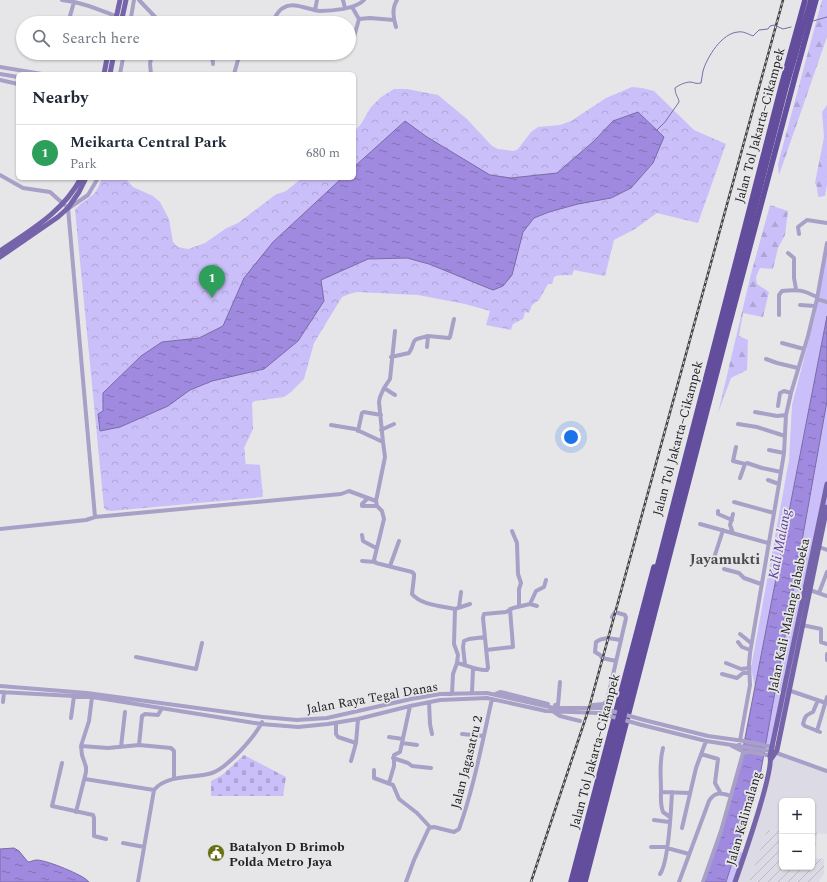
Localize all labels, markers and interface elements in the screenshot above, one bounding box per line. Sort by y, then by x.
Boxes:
search box [16,16,356,60]
icon: search [30,27,52,49]
text: Search here [62,27,140,50]
street label: Jalan Tol Jakarta–Cikampek [730,45,790,205]
text: Nearby [32,85,88,111]
text: Meikarta Central Park [70,131,227,154]
text: 1 [41,143,49,163]
text: 680 m [306,143,340,163]
text: Park [70,154,97,174]
pin: 1 [199,265,225,298]
street label: Jalan Tol Jakarta–Cikampek [648,358,708,518]
your location [561,427,581,447]
water label: Kali Malang [762,507,797,581]
street label: Jalan Kali Malang Jababeka [763,536,815,694]
district label: Jayamukti [690,548,760,571]
street label: Jalan Tol Jakarta–Cikampek [565,671,625,831]
street label: Jalan Raya Tegal Danas [305,677,440,719]
street label: Jalan Jagasatru 2 [446,714,488,811]
street label: Jalan Kalimalang [721,769,767,868]
map controls [779,798,815,870]
button: + [779,798,815,834]
button: − [779,834,815,870]
place label: Batalyon D Brimob Polda Metro Jaya [229,837,345,872]
public building icon: Batalyon D Brimob Polda Metro Jaya [206,843,226,863]

